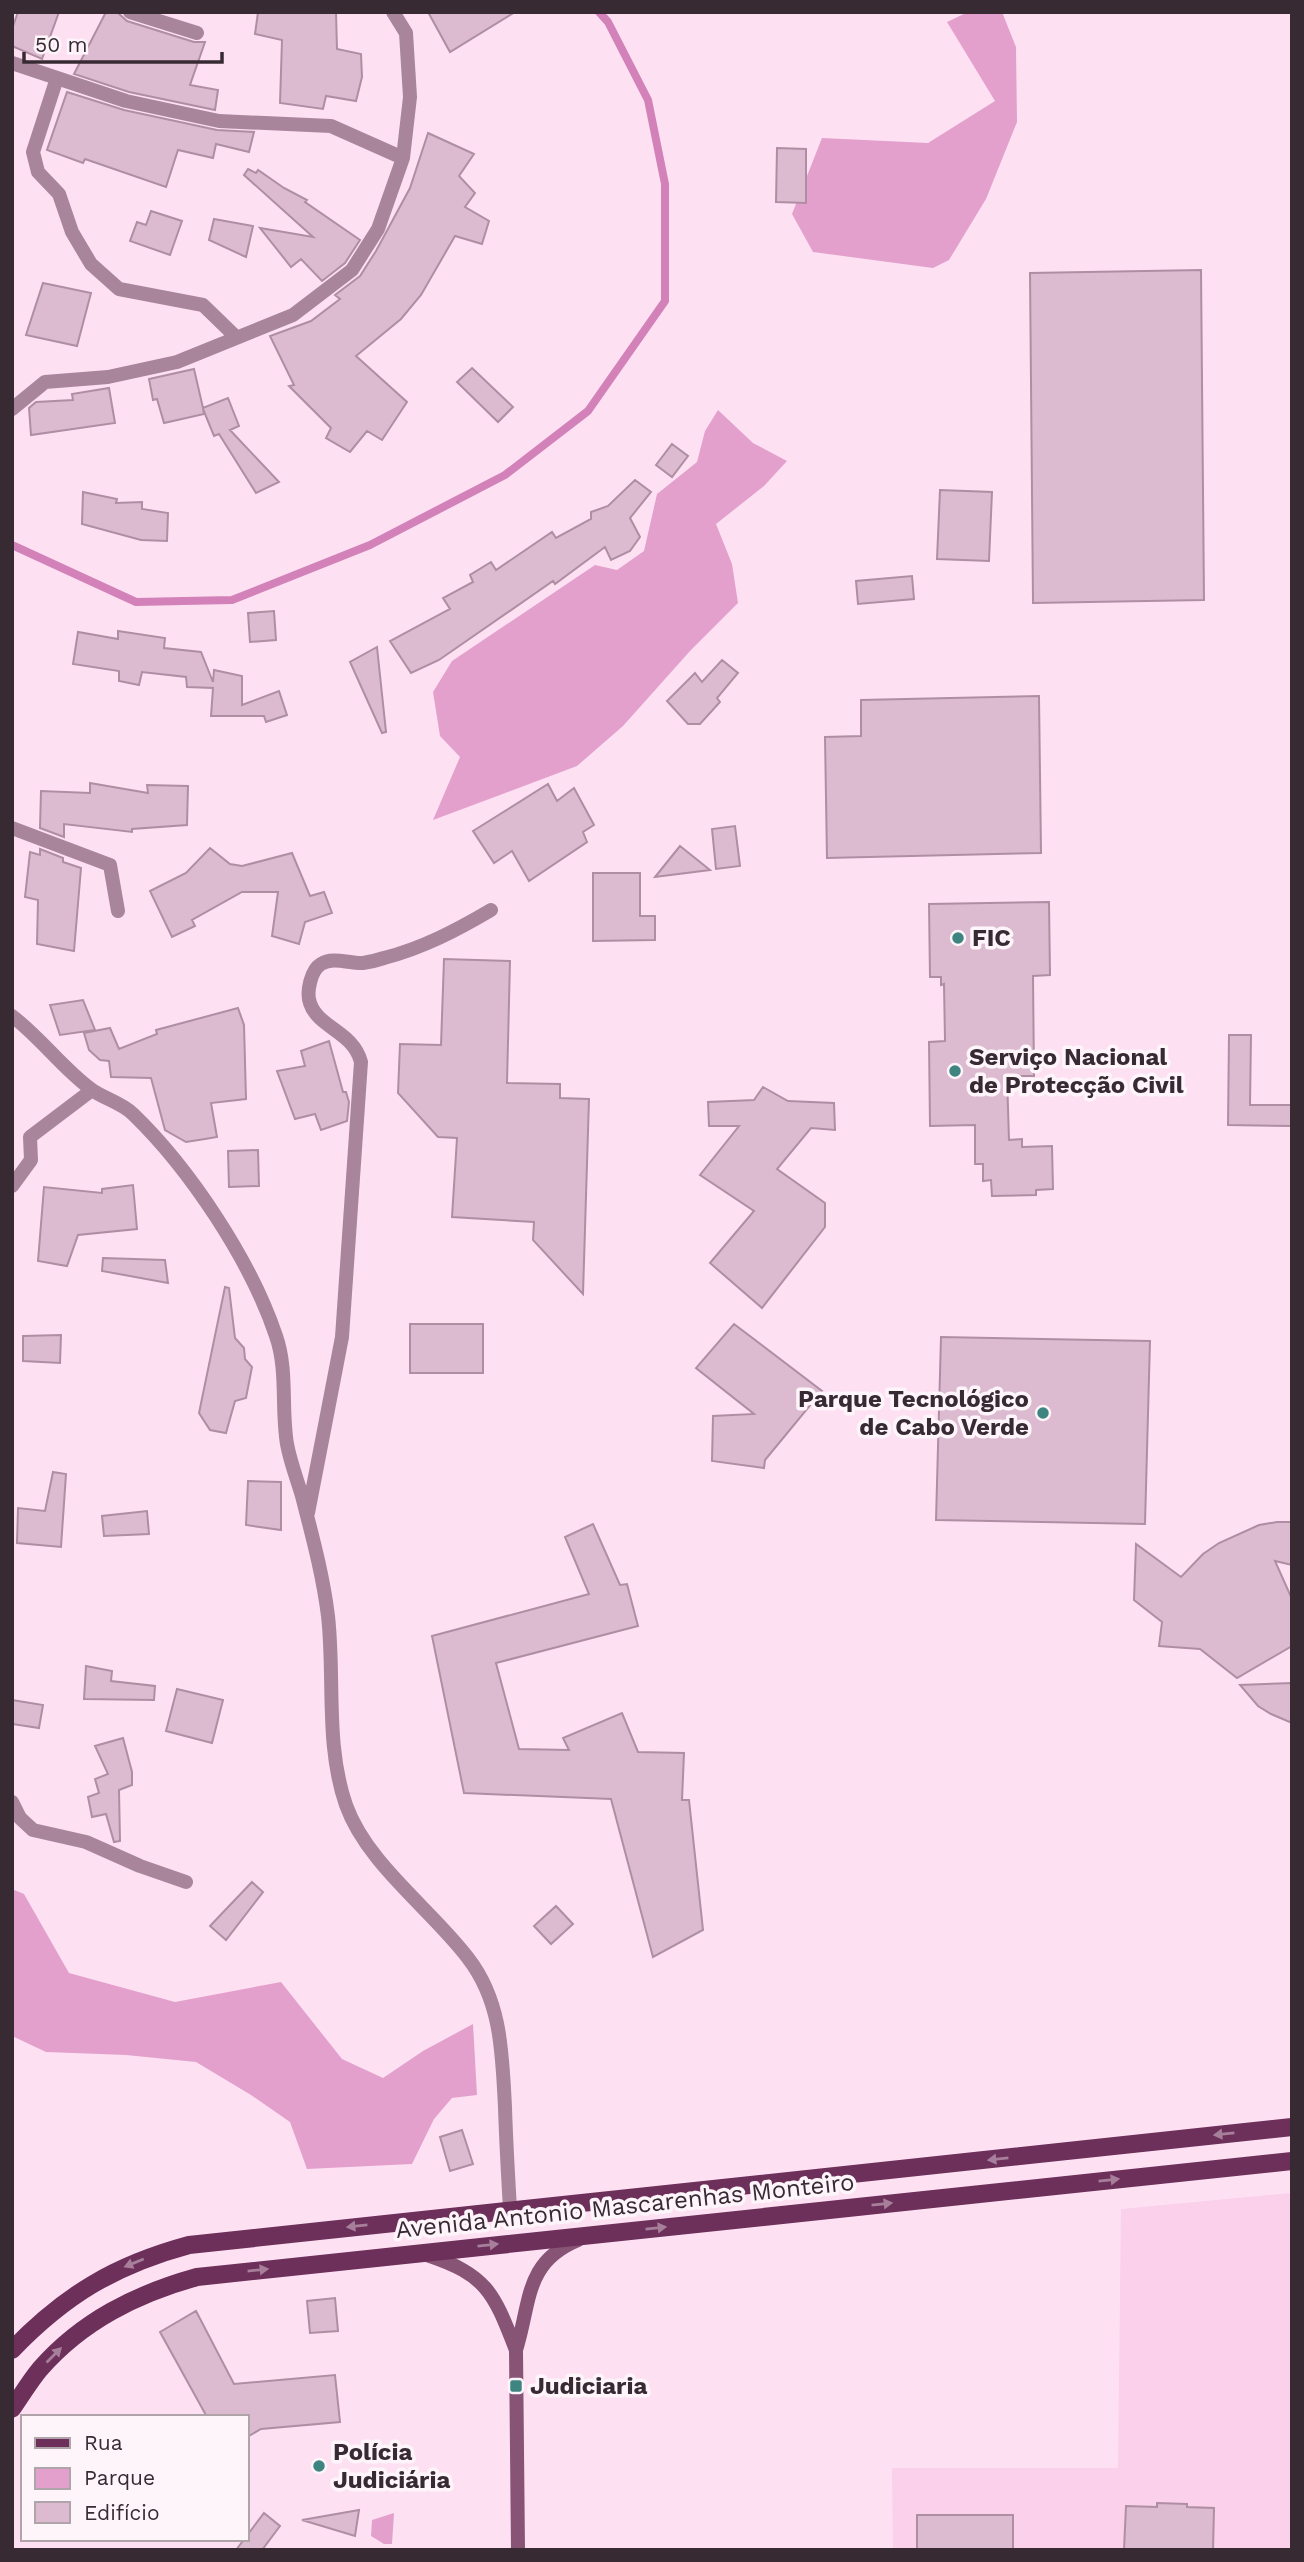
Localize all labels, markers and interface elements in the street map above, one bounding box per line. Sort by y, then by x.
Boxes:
scale bar [24,21,222,65]
text: 50 m [35,32,87,57]
place label: FIC [972,924,1011,952]
marker: FIC [950,930,966,946]
place label: Serviço Nacional de Protecção Civil [969,1043,1184,1099]
marker: Serviço Nacional de Protecção Civil [947,1063,963,1079]
place label: Parque Tecnológico de Cabo Verde [798,1385,1029,1441]
marker: Parque Tecnológico de Cabo Verde [1035,1405,1051,1421]
one-way arrow [1213,2129,1235,2140]
one-way arrow [987,2154,1009,2165]
street label: Avenida Antonio Mascarenhas Monteiro [394,2168,856,2244]
one-way arrow [1098,2175,1120,2186]
one-way arrow [872,2199,894,2210]
one-way arrow [346,2221,368,2232]
one-way arrow [645,2223,667,2234]
one-way arrow [477,2240,499,2251]
one-way arrow [123,2257,144,2268]
one-way arrow [248,2264,270,2275]
one-way arrow [45,2347,61,2364]
place label: Judiciaria [530,2372,647,2400]
marker: Judiciaria [508,2378,524,2394]
legend [21,2415,248,2541]
text: Rua [84,2430,123,2455]
place label: Polícia Judiciária [333,2438,450,2494]
marker: Polícia Judiciária [311,2458,327,2474]
text: Parque [84,2465,155,2490]
text: Edifício [84,2500,160,2525]

